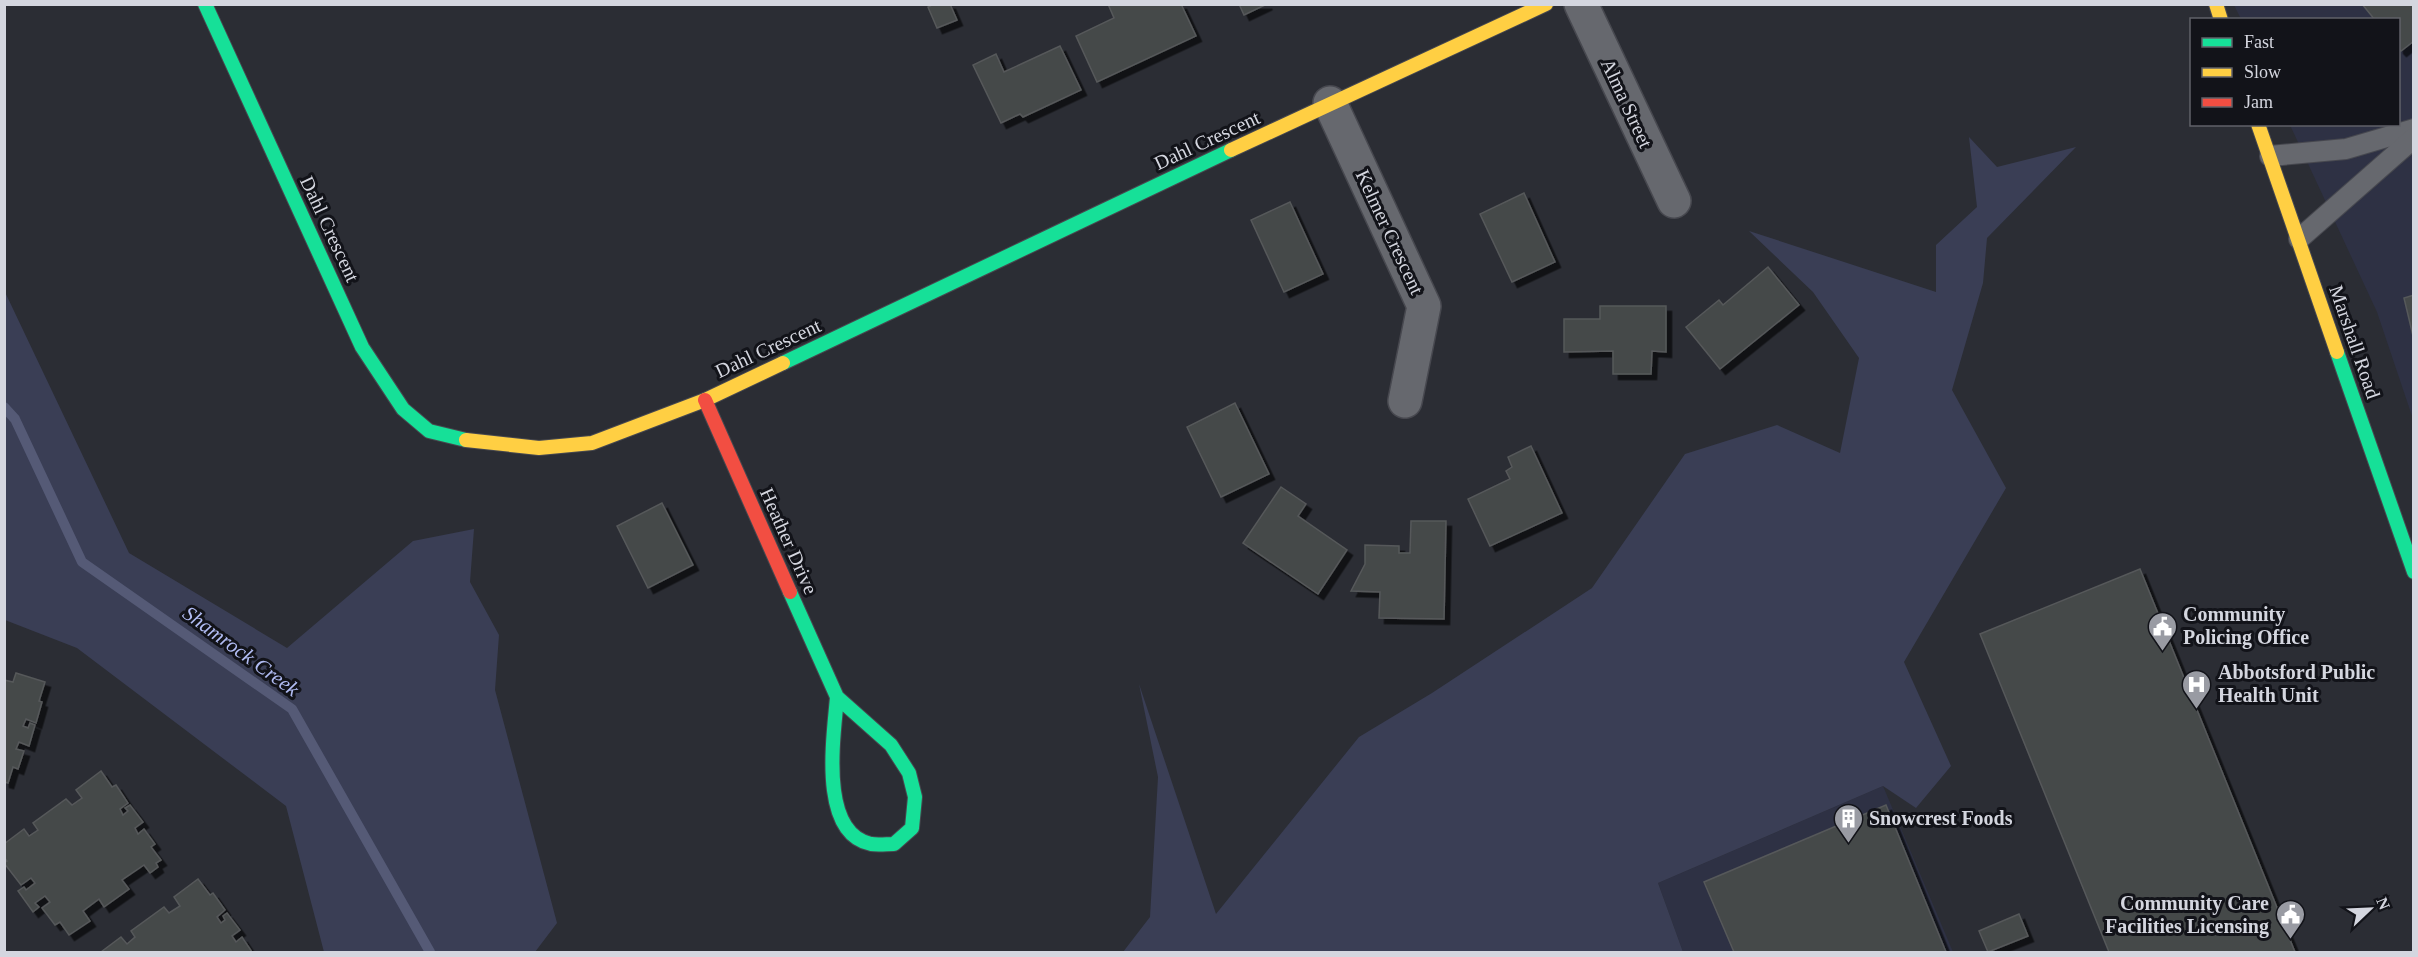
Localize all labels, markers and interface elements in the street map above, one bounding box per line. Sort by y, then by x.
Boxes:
legend [2190,18,2400,126]
text: Fast [2244,32,2274,52]
street label: Alma Street [1597,55,1657,152]
text: Slow [2244,62,2281,82]
text: Jam [2244,92,2273,112]
street label: Dahl Crescent [1151,106,1264,174]
street label: Kelmer Crescent [1352,166,1429,298]
street label: Dahl Crescent [296,173,364,286]
street label: Marshall Road [2325,282,2385,402]
street label: Dahl Crescent [712,314,825,382]
street label: Heather Drive [756,485,822,598]
water label: Shamrock Creek [178,601,304,702]
place label: Community Policing Office [2183,603,2309,649]
public building icon: Community Policing Office [2146,610,2178,652]
place label: Abbotsford Public Health Unit [2218,661,2375,706]
hospital icon: Abbotsford Public Health Unit [2181,668,2213,710]
building icon: Snowcrest Foods [1832,802,1864,844]
place label: Snowcrest Foods [1869,807,2013,829]
north arrow [2340,879,2400,939]
place label: Community Care Facilities Licensing [2105,892,2269,938]
text: N [2373,895,2394,912]
public building icon: Community Care Facilities Licensing [2274,898,2306,940]

